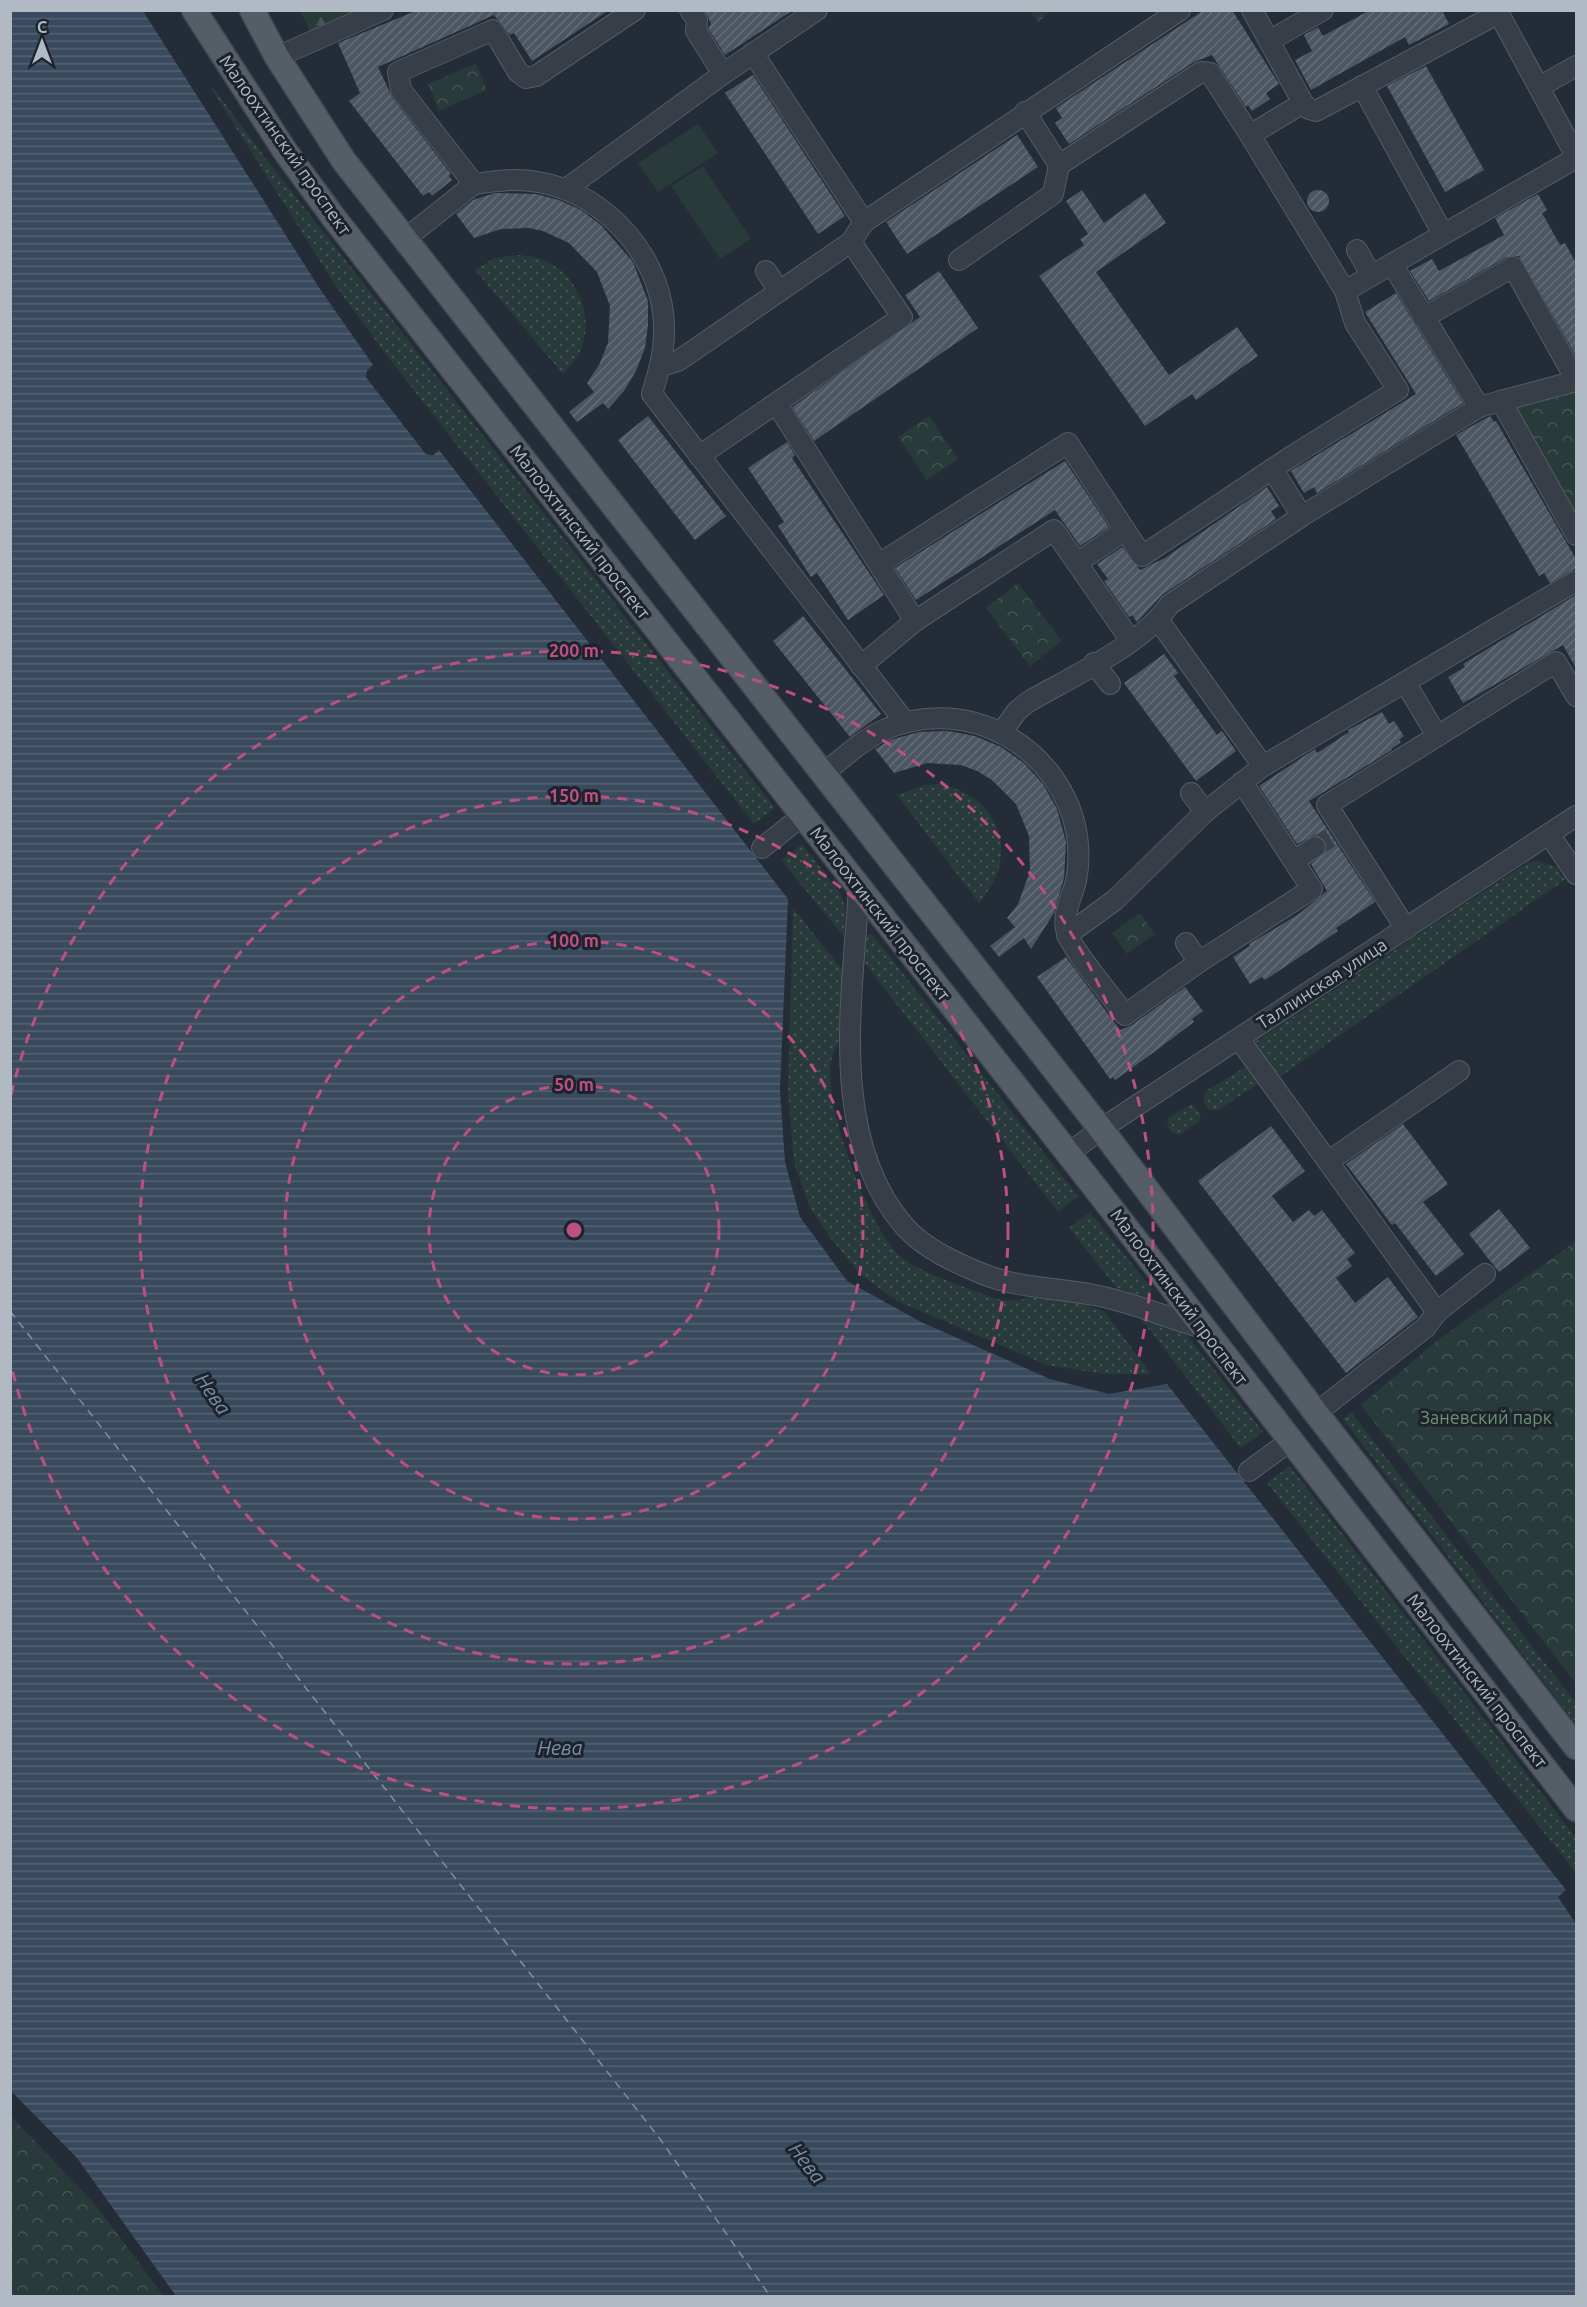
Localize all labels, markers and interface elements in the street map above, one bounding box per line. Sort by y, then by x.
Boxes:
north arrow [12,12,72,72]
text: С [37,18,47,36]
street label: Малоохтинский проспект [216,51,356,238]
street label: Малоохтинский проспект [507,441,655,622]
text: 200 m [549,640,599,660]
text: 150 m [549,785,599,805]
street label: Малоохтинский проспект [807,823,955,1004]
text: 100 m [549,930,599,950]
street label: Таллинская улица [1253,934,1390,1033]
text: 50 m [554,1074,594,1094]
street label: Малоохтинский проспект [1107,1205,1252,1388]
centre of rings [564,1220,584,1240]
water label: Нева [191,1369,236,1419]
park label: Заневский парк [1420,1407,1552,1427]
street label: Малоохтинский проспект [1404,1590,1552,1771]
water label: Нева [538,1736,583,1759]
water label: Нева [785,2138,830,2188]

